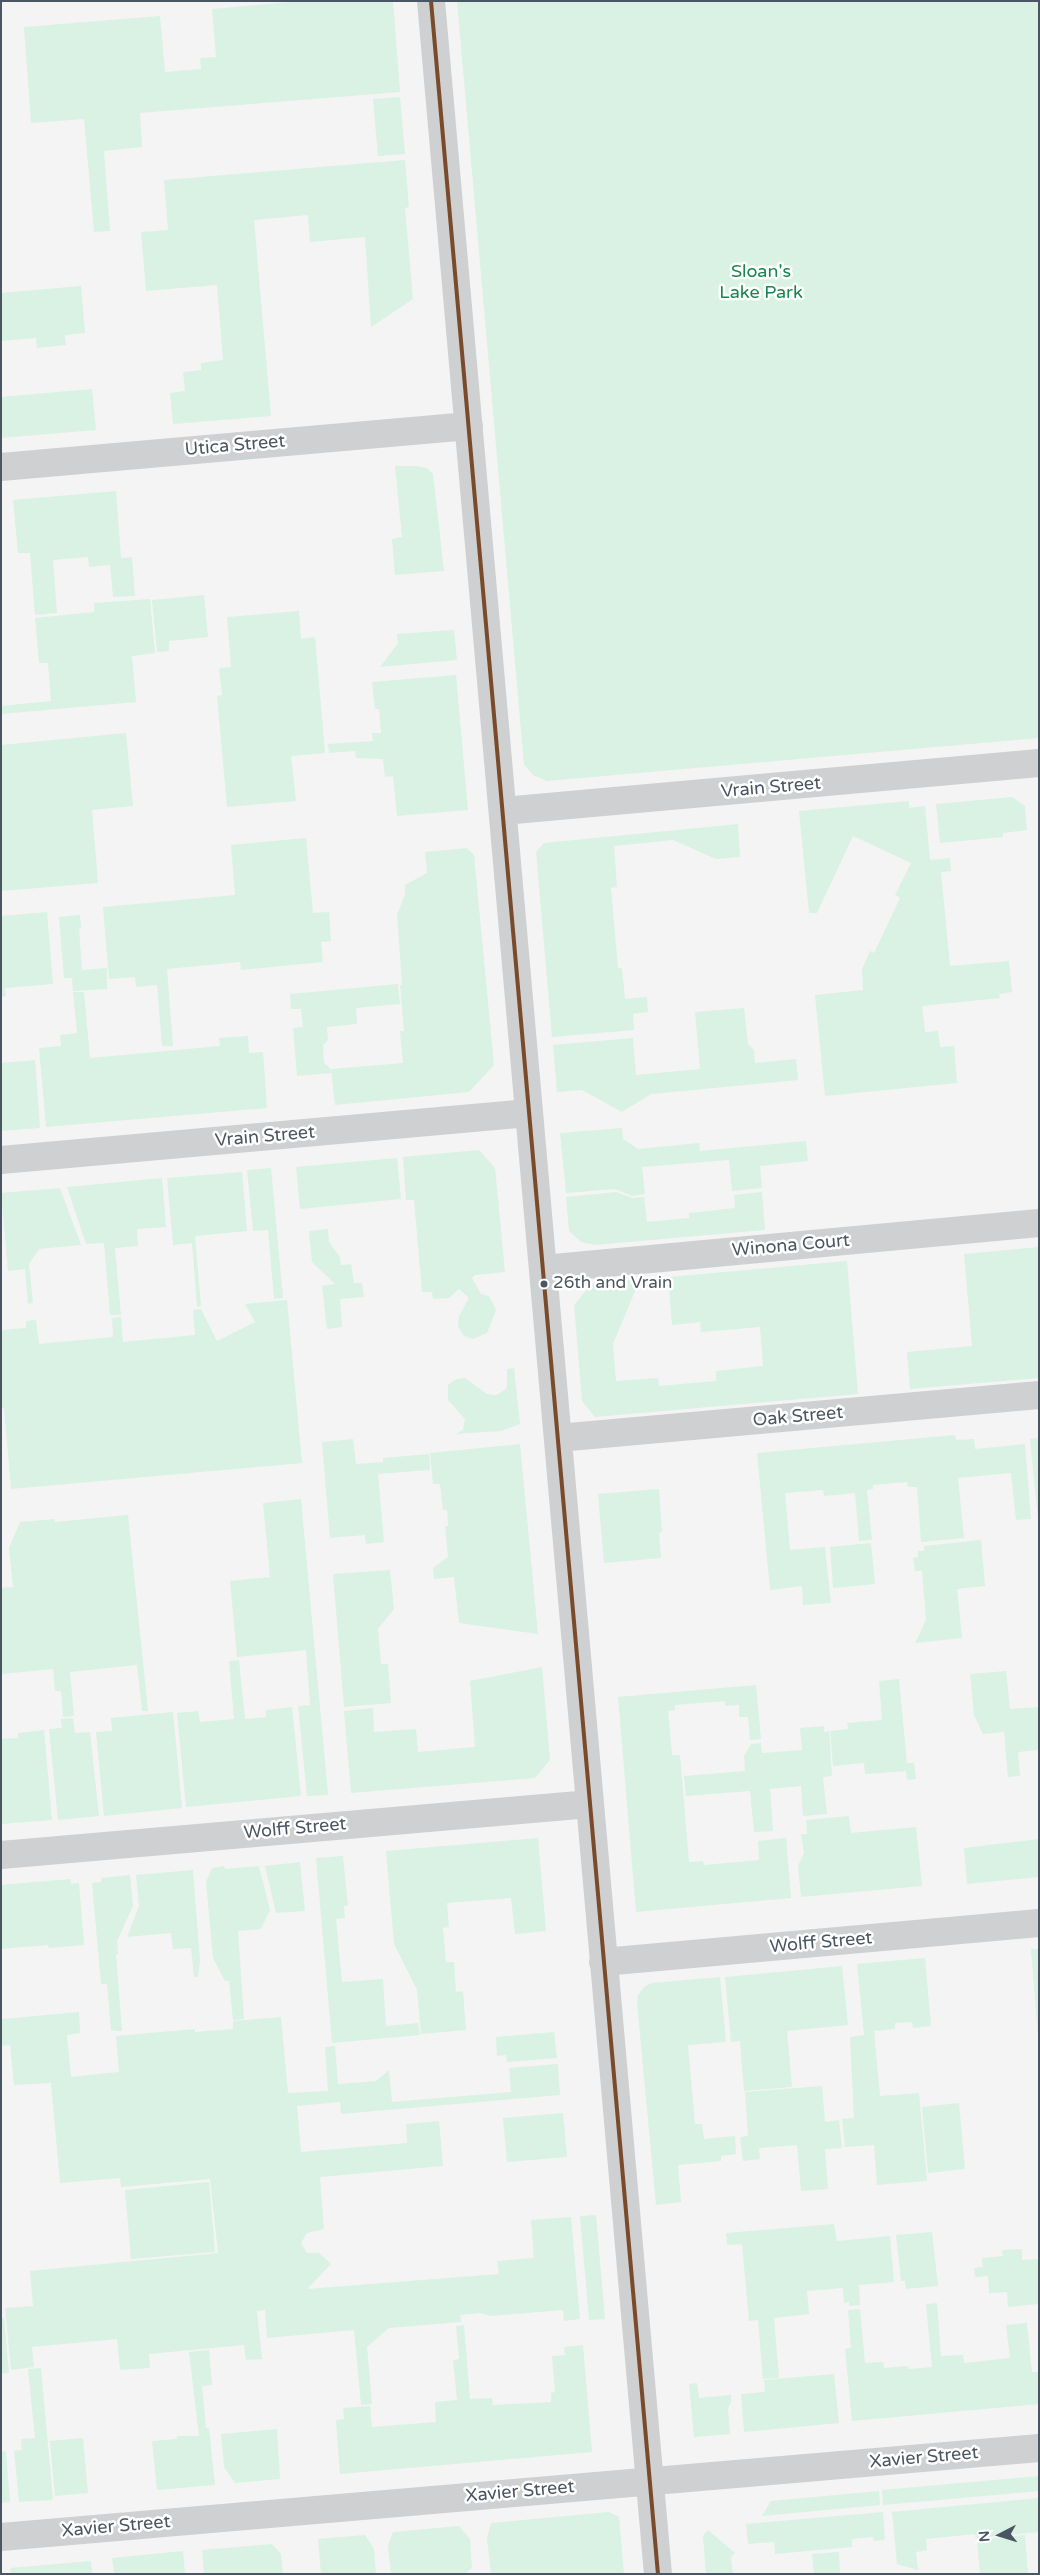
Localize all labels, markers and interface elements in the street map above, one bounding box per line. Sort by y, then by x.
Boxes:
park label: Sloan's Lake Park [719,261,803,304]
street label: Utica Street [184,431,286,461]
street label: Vrain Street [720,773,822,803]
street label: Vrain Street [214,1122,316,1152]
street label: Winona Court [731,1230,851,1262]
place label: 26th and Vrain [553,1274,672,1294]
marker: 26th and Vrain [539,1279,549,1289]
street label: Oak Street [752,1402,844,1432]
street label: Wolff Street [243,1814,347,1844]
street label: Wolff Street [769,1928,873,1958]
street label: Xavier Street [869,2442,979,2474]
street label: Xavier Street [465,2476,575,2508]
north arrow [975,2510,1025,2560]
street label: Xavier Street [61,2511,171,2543]
text: N [976,2530,994,2543]

